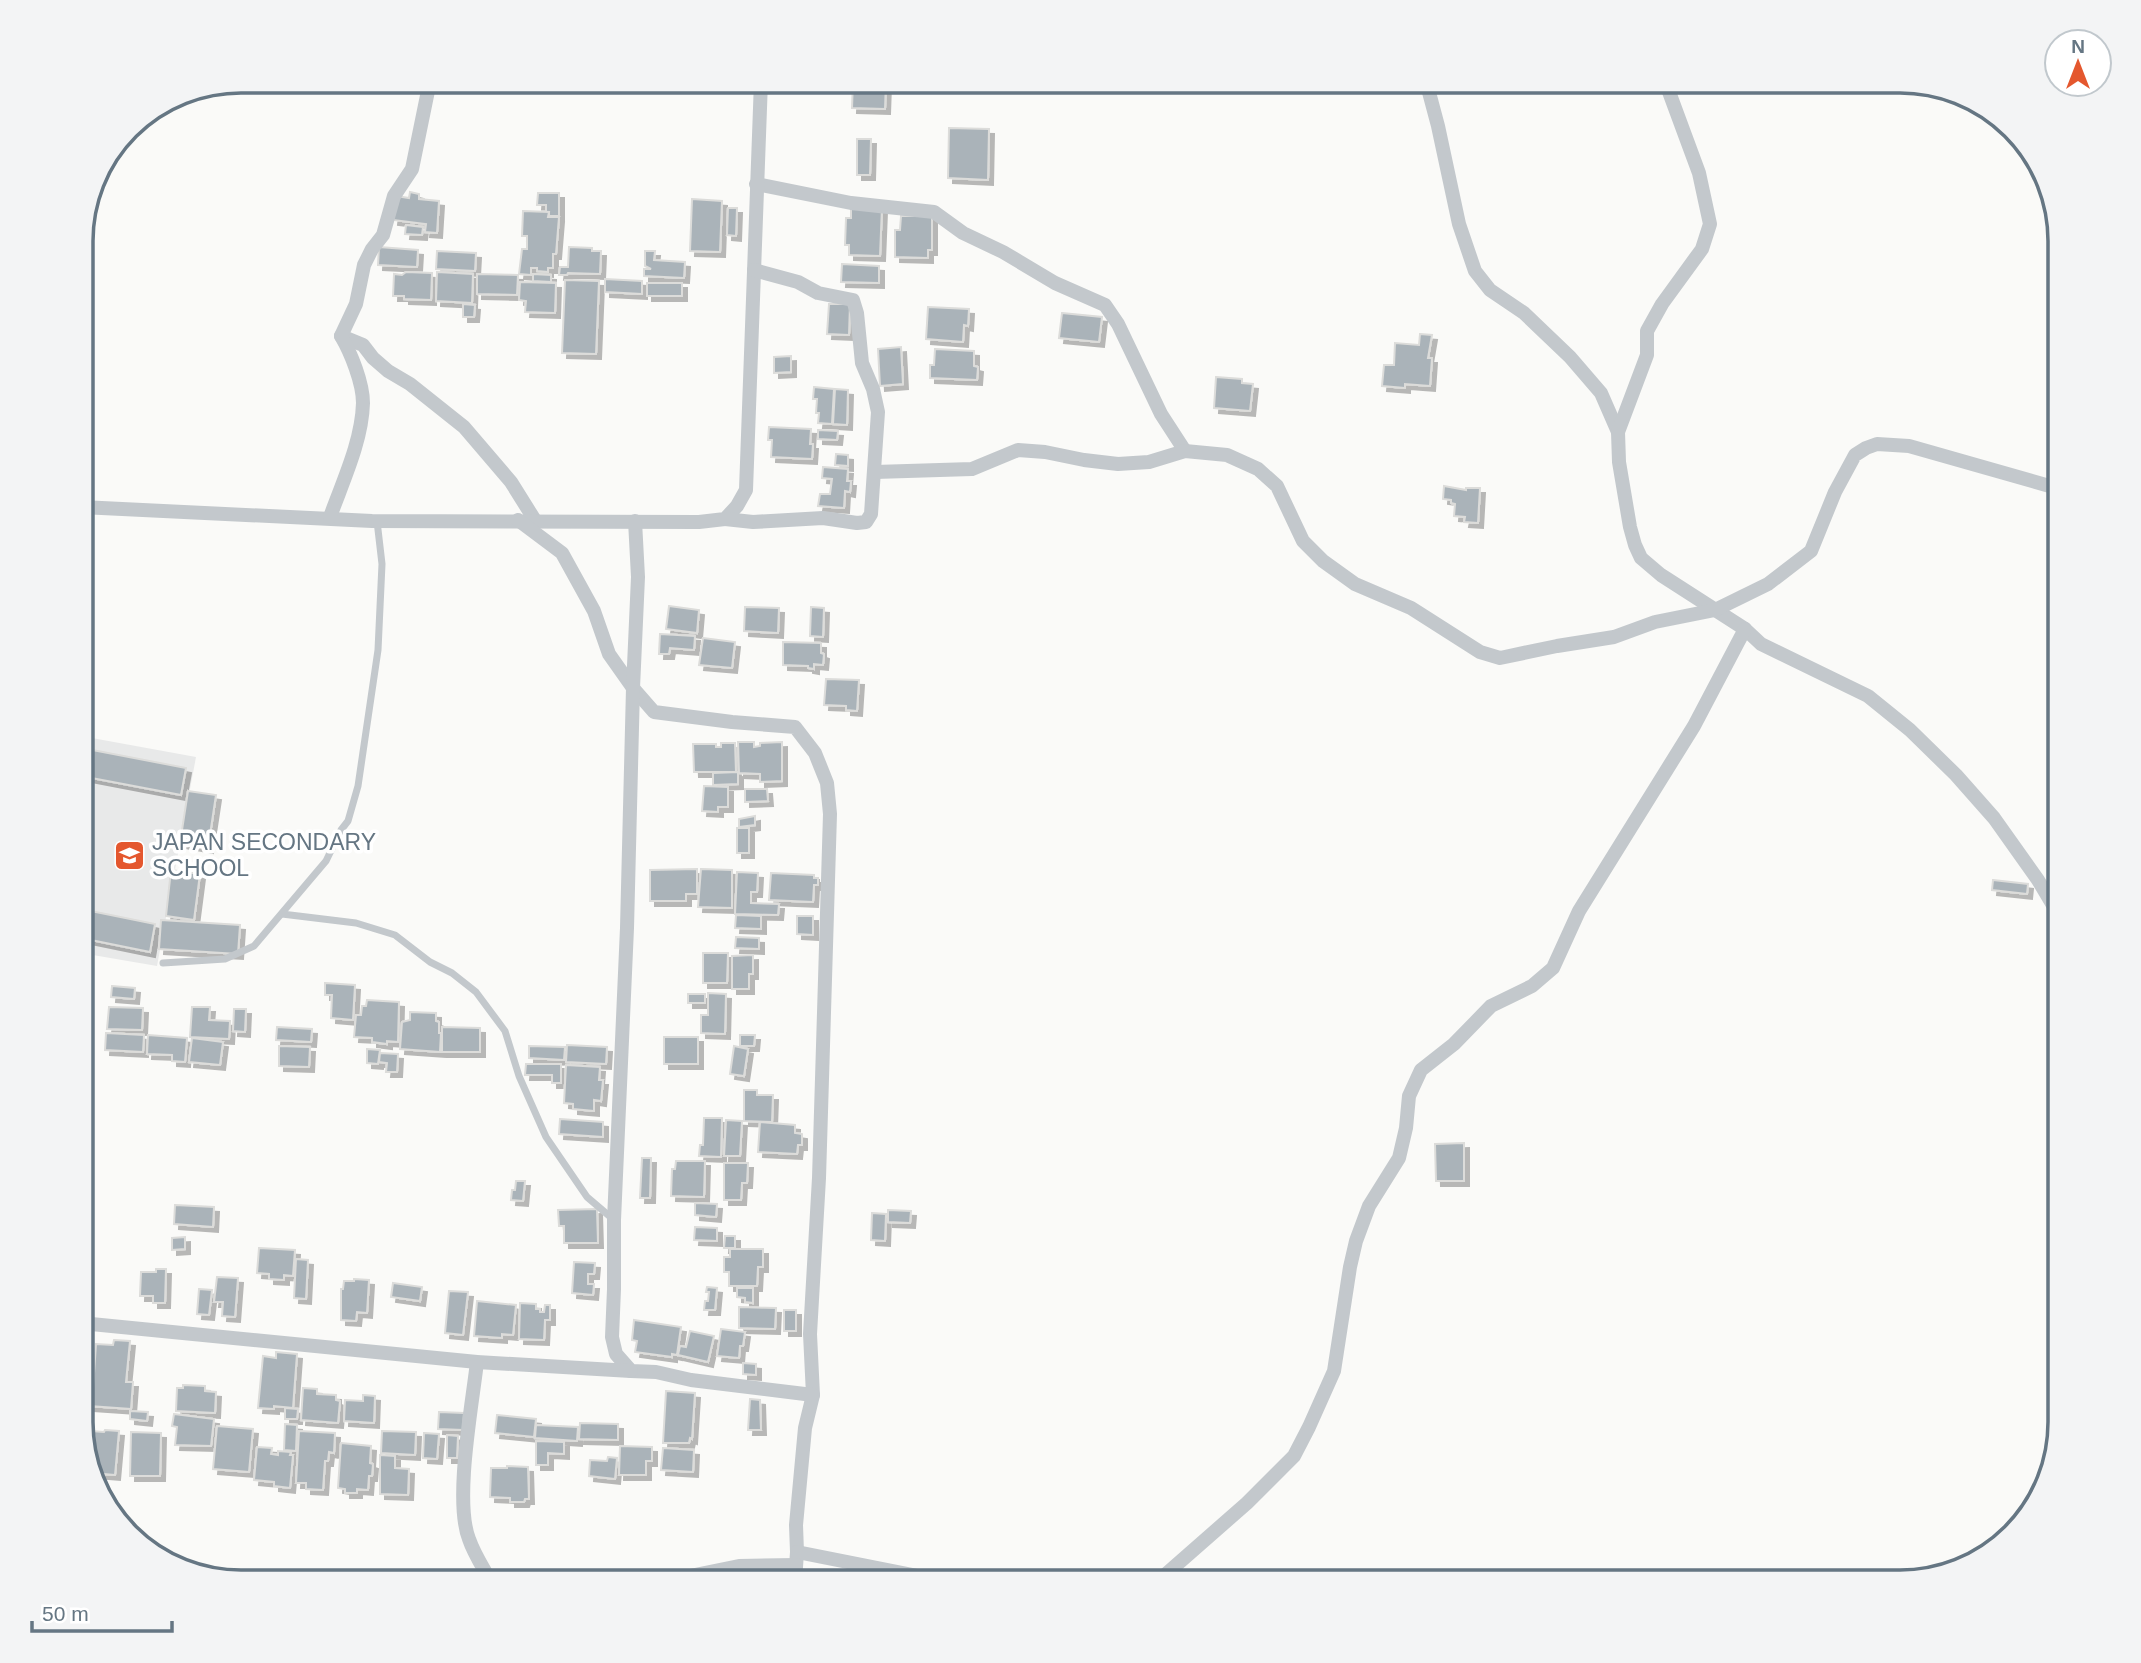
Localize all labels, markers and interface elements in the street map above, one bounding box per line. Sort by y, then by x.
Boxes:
north arrow [2043,28,2113,98]
text: N [2071,36,2085,57]
place label: JAPAN SECONDARY SCHOOL [152,829,376,881]
school or university icon: JAPAN SECONDARY SCHOOL [112,838,146,872]
scale bar [32,1590,172,1634]
text: 50 m [42,1602,89,1625]

